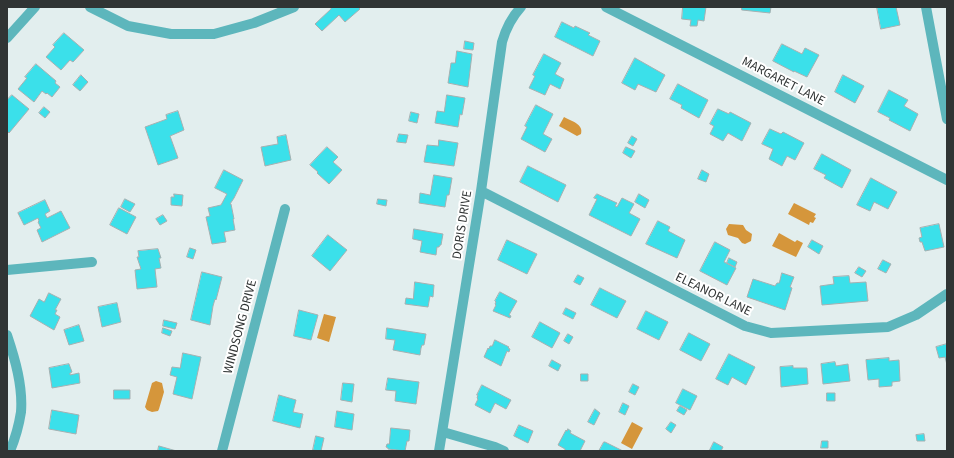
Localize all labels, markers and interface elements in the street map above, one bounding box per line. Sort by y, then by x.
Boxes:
street label: MARGARET LANE [739,54,827,110]
street label: DORIS DRIVE [450,190,476,260]
street label: ELEANOR LANE [672,270,754,320]
street label: WINDSONG DRIVE [221,278,261,376]

